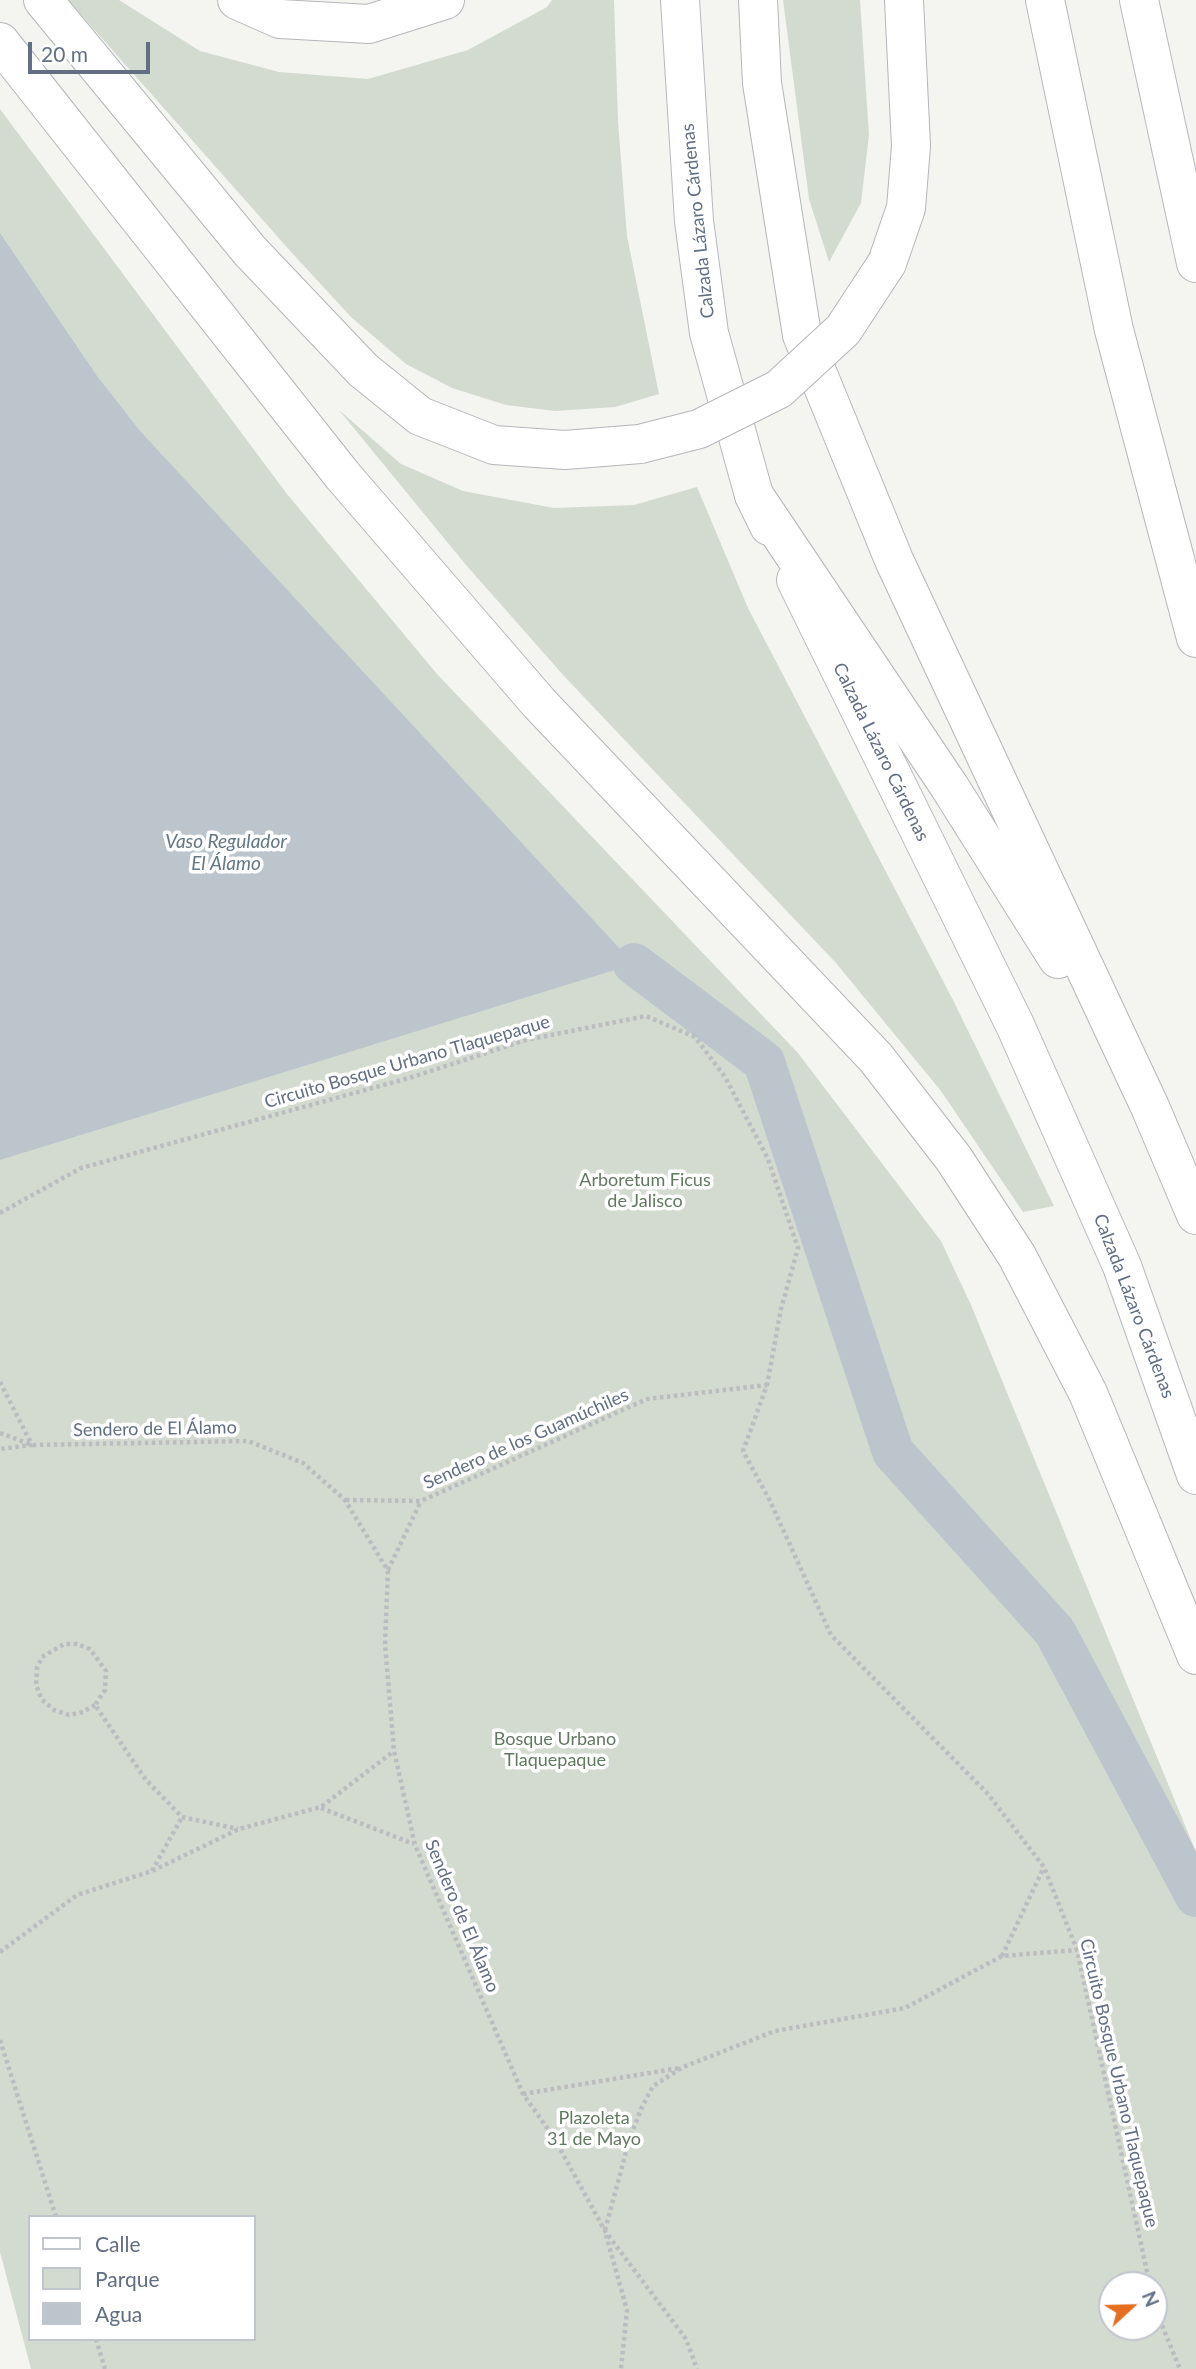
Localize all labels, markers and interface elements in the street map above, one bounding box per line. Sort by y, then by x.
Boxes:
scale bar [32,28,154,72]
text: 20 m [41,41,88,66]
street label: Calzada Lázaro Cárdenas [677,123,719,319]
street label: Calzada Lázaro Cárdenas [828,659,934,845]
water label: Vaso Regulador El Álamo [165,831,287,875]
street label: Circuito Bosque Urbano Tlaquepaque [262,1011,552,1113]
park label: Arboretum Ficus de Jalisco [579,1169,711,1212]
street label: Calzada Lázaro Cárdenas [1089,1211,1179,1401]
street label: Sendero de los Guamúchiles [420,1384,632,1494]
street label: Sendero de El Álamo [73,1417,237,1441]
park label: Bosque Urbano Tlaquepaque [494,1728,616,1770]
street label: Sendero de El Álamo [420,1837,504,1995]
street label: Circuito Bosque Urbano Tlaquepaque [1075,1936,1163,2230]
park label: Plazoleta 31 de Mayo [547,2107,641,2150]
legend [28,2215,256,2341]
text: Calle [95,2231,140,2256]
text: Parque [95,2266,160,2291]
north arrow [1098,2271,1168,2341]
text: N [1138,2288,1164,2310]
text: Agua [95,2301,142,2326]

